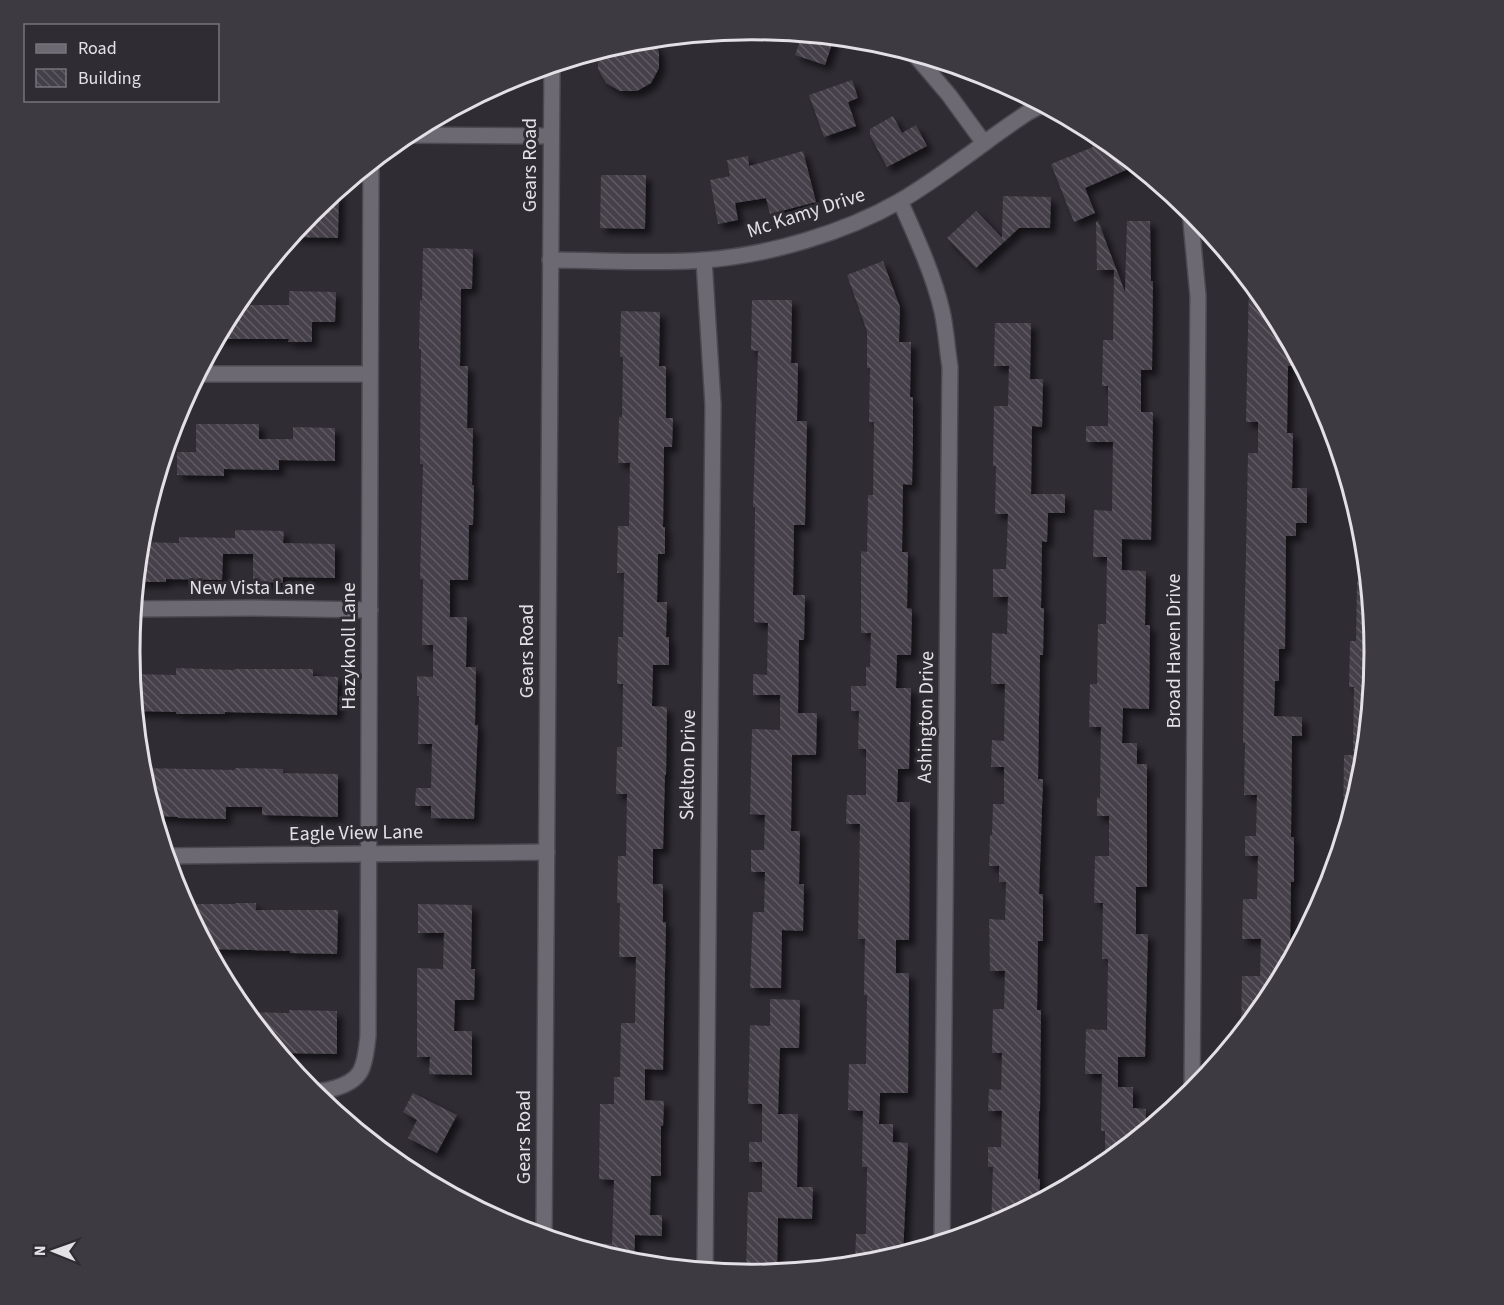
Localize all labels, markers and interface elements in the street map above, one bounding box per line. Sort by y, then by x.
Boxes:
legend [24,24,219,102]
text: Road [78,36,117,61]
text: Building [78,66,141,91]
street label: Gears Road [516,118,544,212]
street label: Mc Kamy Drive [743,181,869,245]
street label: New Vista Lane [189,574,315,602]
street label: Broad Haven Drive [1160,574,1188,728]
street label: Hazyknoll Lane [335,582,363,710]
street label: Gears Road [513,604,541,698]
street label: Ashington Drive [911,651,941,783]
street label: Skelton Drive [673,709,703,821]
street label: Eagle View Lane [289,818,423,848]
street label: Gears Road [510,1090,538,1184]
north arrow [24,1221,84,1281]
text: N [29,1245,51,1256]

